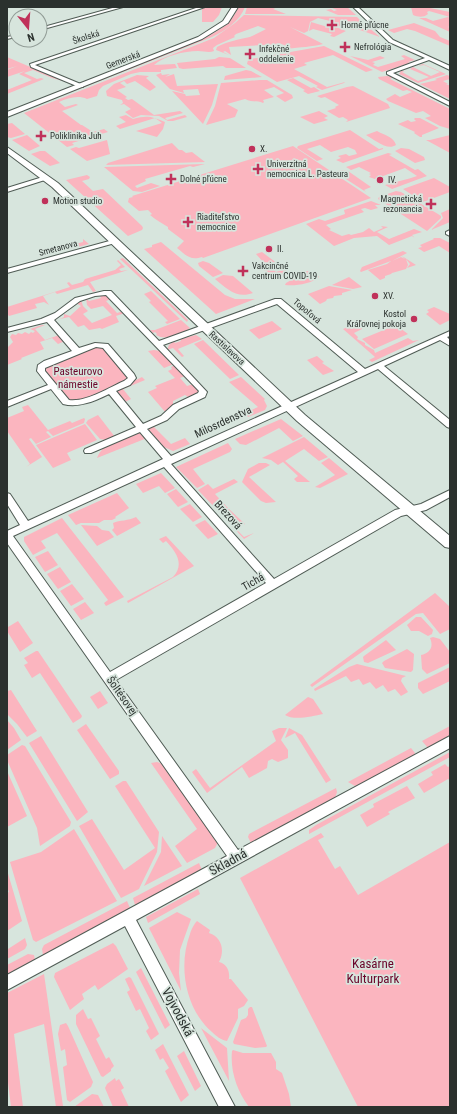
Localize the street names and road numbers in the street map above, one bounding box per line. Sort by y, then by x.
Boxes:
street label: Školská [71,27,101,46]
street label: Gemerská [105,49,141,71]
street label: Smetanova [38,238,78,258]
street label: Topoľová [291,297,323,325]
street label: Rastislavova [207,329,247,367]
street label: Milosrdenstva [192,403,254,441]
street label: Brezová [212,498,244,532]
street label: Tichá [239,570,267,594]
street label: Šoltésovej [104,674,140,718]
street label: Skladná [207,846,249,878]
street label: Vojvodská [159,985,197,1039]

